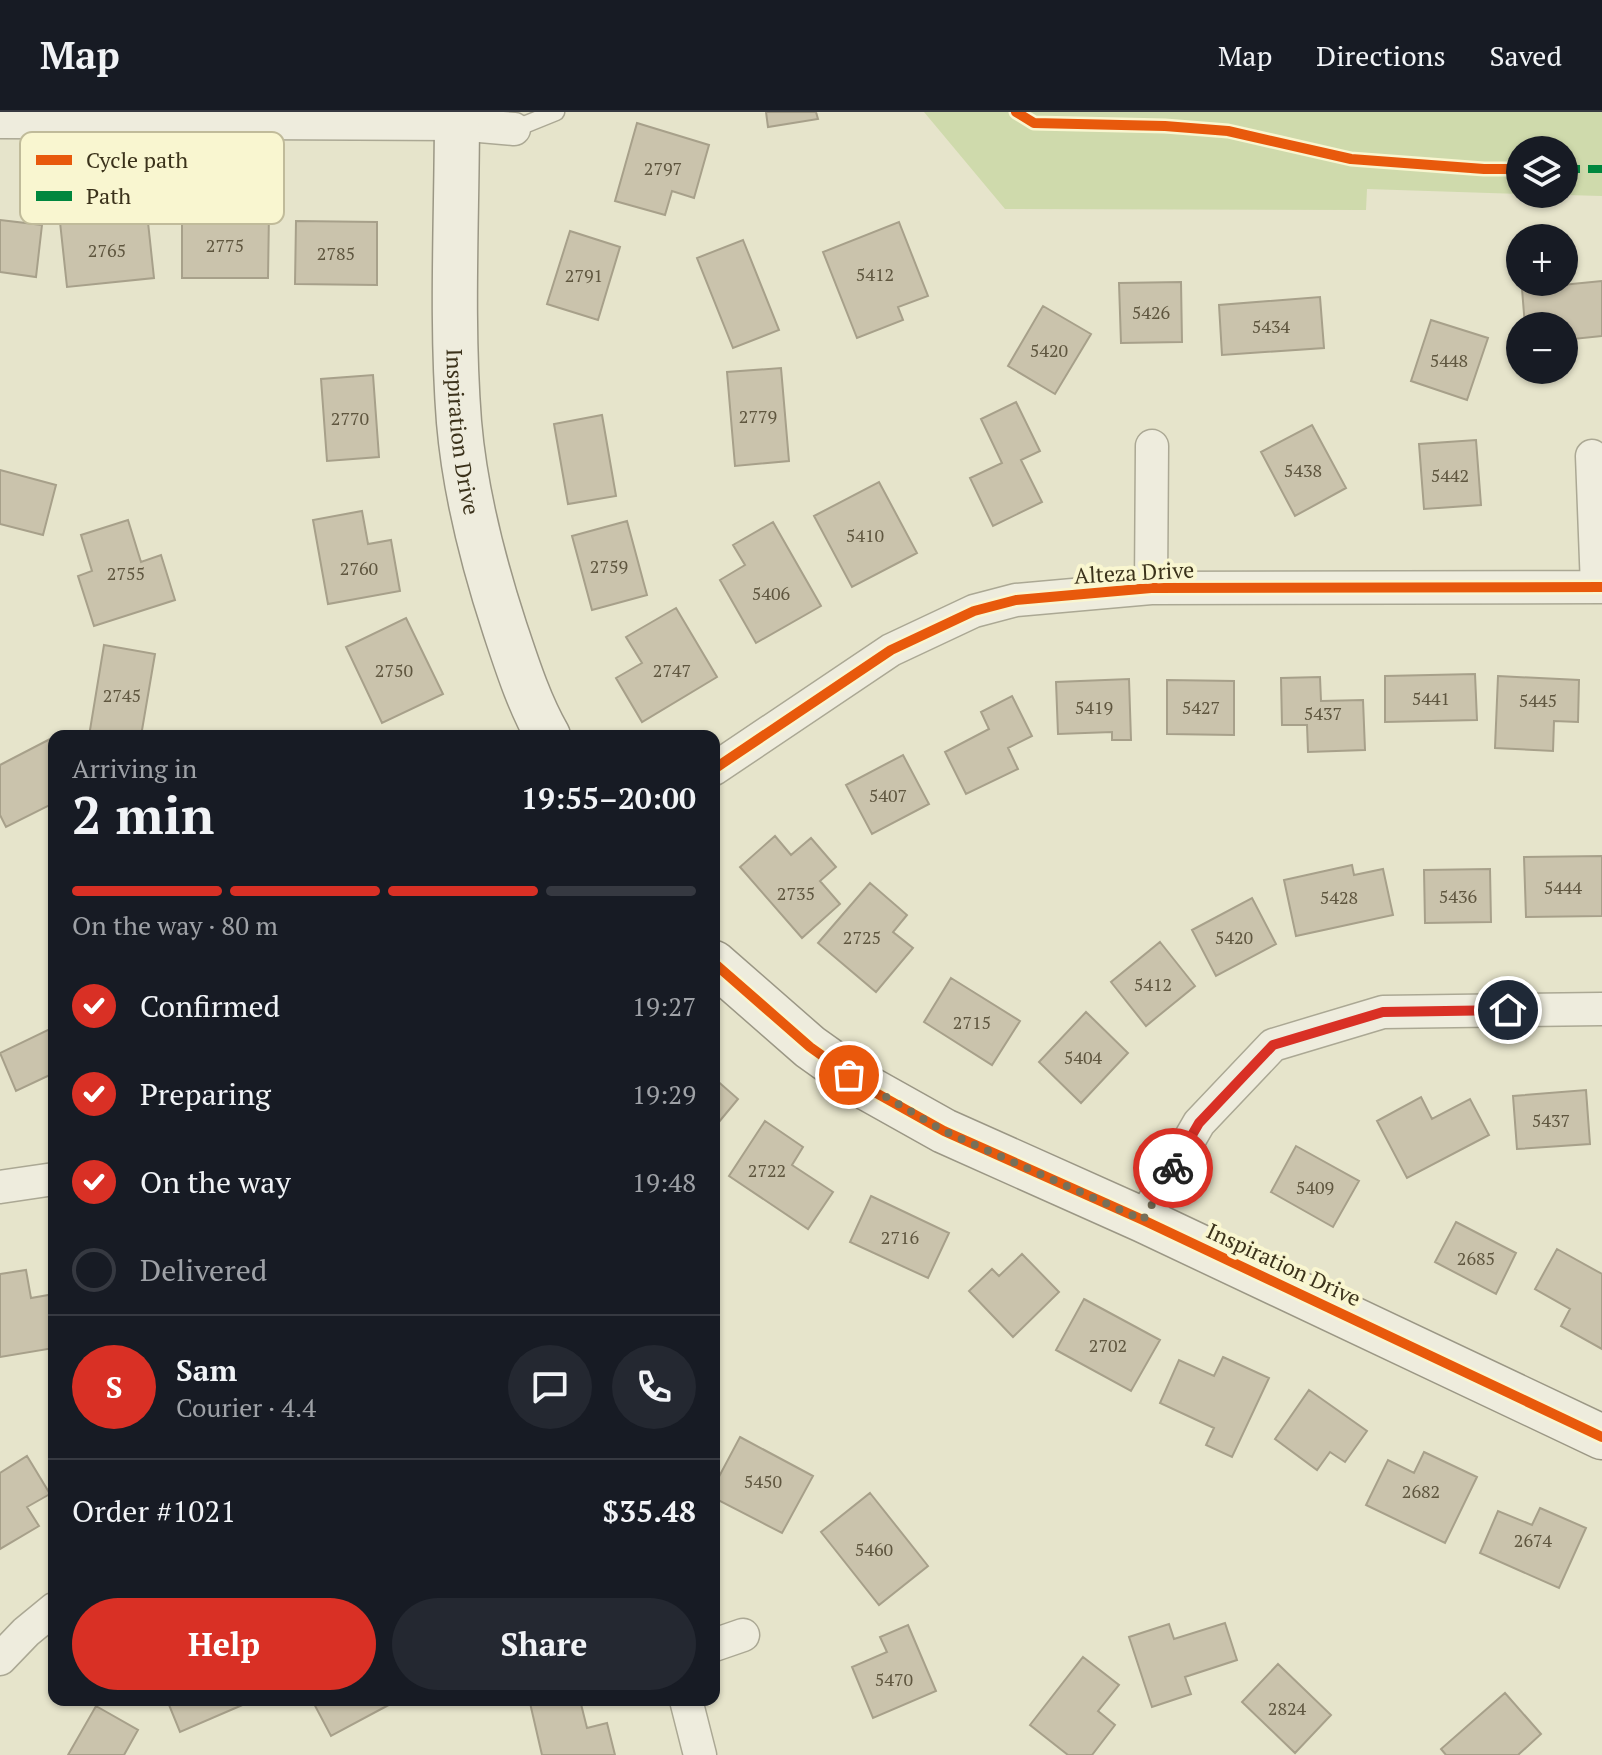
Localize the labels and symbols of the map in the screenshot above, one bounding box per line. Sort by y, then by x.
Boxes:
legend [20,132,284,224]
text: Cycle path [86,145,188,174]
house number: 2797 [644,156,682,180]
text: Path [86,181,131,210]
house number: 2775 [206,233,244,257]
house number: 2765 [88,238,126,262]
house number: 2785 [317,241,355,265]
house number: 5412 [856,262,894,286]
house number: 2791 [565,263,603,287]
house number: 5426 [1132,300,1171,324]
house number: 5434 [1252,314,1291,338]
house number: 5420 [1030,338,1068,362]
street label: Inspiration Drive [441,348,487,517]
house number: 5448 [1430,348,1468,372]
house number: 2779 [739,404,777,428]
house number: 2770 [331,406,369,430]
house number: 5438 [1284,458,1322,482]
house number: 5442 [1431,463,1469,487]
house number: 5410 [846,523,884,547]
house number: 2759 [590,554,628,578]
street label: Alteza Drive [1073,554,1195,590]
house number: 2760 [340,556,378,580]
house number: 2755 [107,561,145,585]
house number: 5406 [752,581,791,605]
house number: 2750 [375,658,413,682]
house number: 2747 [653,658,691,682]
house number: 2745 [103,683,141,707]
house number: 5441 [1412,686,1450,710]
house number: 5445 [1519,688,1557,712]
house number: 5419 [1075,695,1113,719]
house number: 5427 [1182,695,1220,719]
house number: 5437 [1304,701,1342,725]
house number: 5407 [869,783,907,807]
house number: 5444 [1544,875,1583,899]
house number: 2735 [777,881,815,905]
house number: 5436 [1439,884,1478,908]
house number: 5428 [1320,885,1358,909]
house number: 2725 [843,925,881,949]
house number: 5420 [1215,925,1253,949]
house number: 5412 [1134,972,1172,996]
pin [1474,976,1542,1044]
house number: 2715 [953,1010,991,1034]
pin [815,1041,883,1109]
house number: 5404 [1064,1045,1103,1069]
house number: 5437 [1532,1108,1570,1132]
courier [1133,1128,1213,1208]
house number: 2722 [748,1158,786,1182]
house number: 5409 [1296,1175,1334,1199]
street label: Inspiration Drive [1202,1216,1366,1312]
house number: 2716 [881,1225,920,1249]
house number: 2685 [1457,1246,1495,1270]
house number: 2702 [1089,1333,1127,1357]
house number: 5450 [744,1469,782,1493]
house number: 2682 [1402,1479,1440,1503]
house number: 2674 [1514,1528,1553,1552]
house number: 5460 [855,1537,893,1561]
house number: 5470 [875,1667,913,1691]
house number: 2824 [1268,1696,1307,1720]

